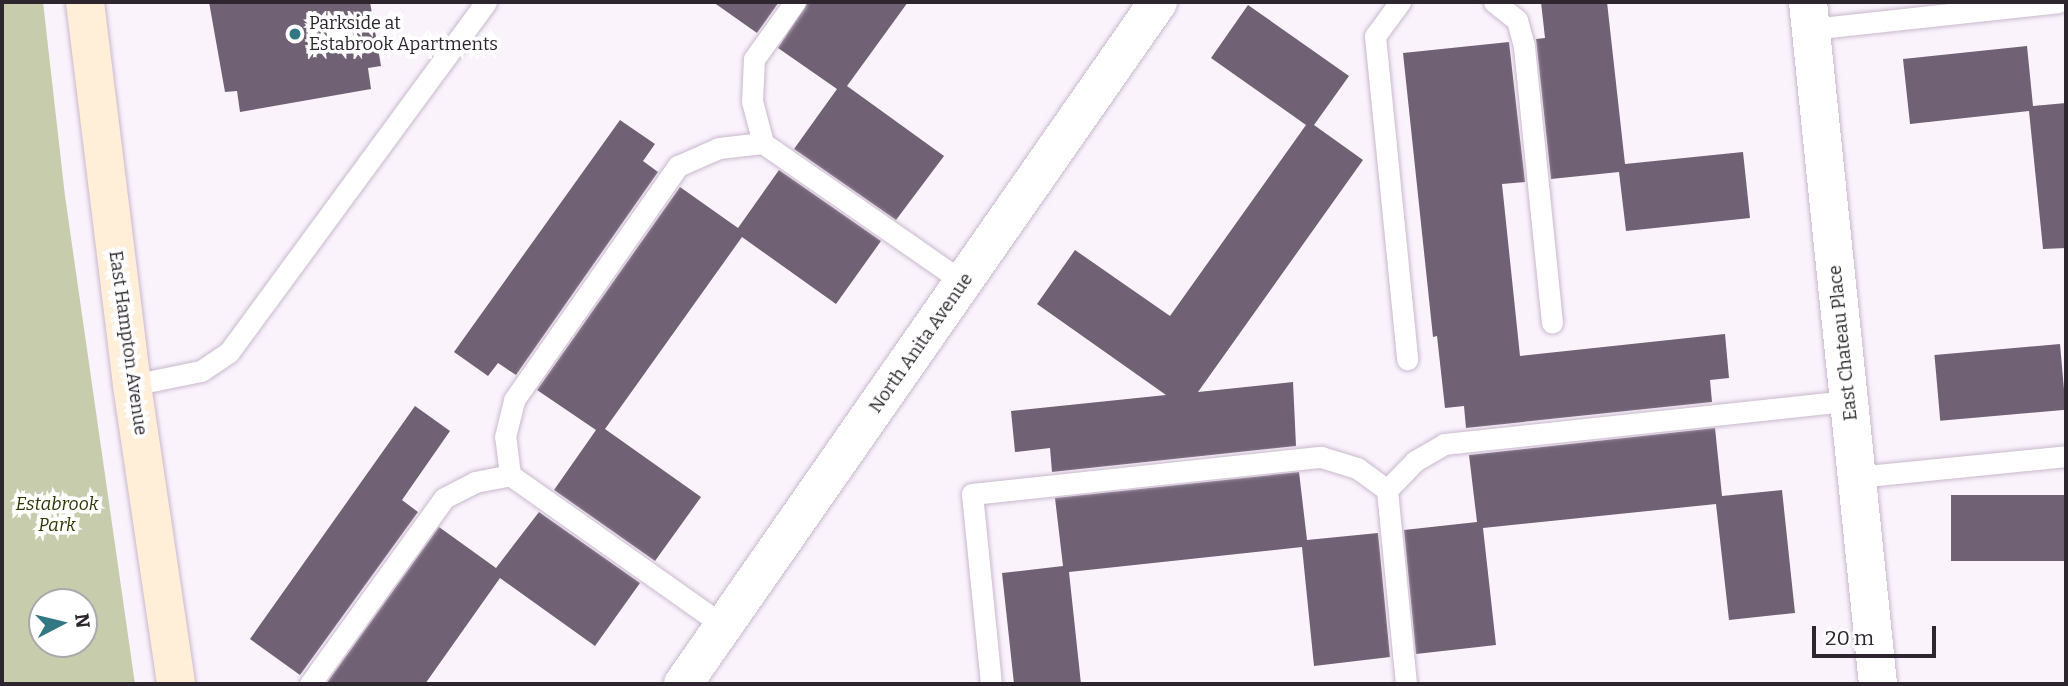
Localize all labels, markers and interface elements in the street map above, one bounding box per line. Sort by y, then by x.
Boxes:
place label: Parkside at Estabrook Apartments [309,13,498,56]
marker: Parkside at Estabrook Apartments [287,26,303,42]
street label: East Hampton Avenue [104,249,152,437]
street label: East Chateau Place [1824,264,1862,422]
street label: North Anita Avenue [865,269,977,417]
park label: Estabrook Park [16,494,98,536]
north arrow [28,588,98,658]
text: N [70,612,95,629]
scale bar [1816,612,1940,656]
text: 20 m [1825,625,1874,651]

